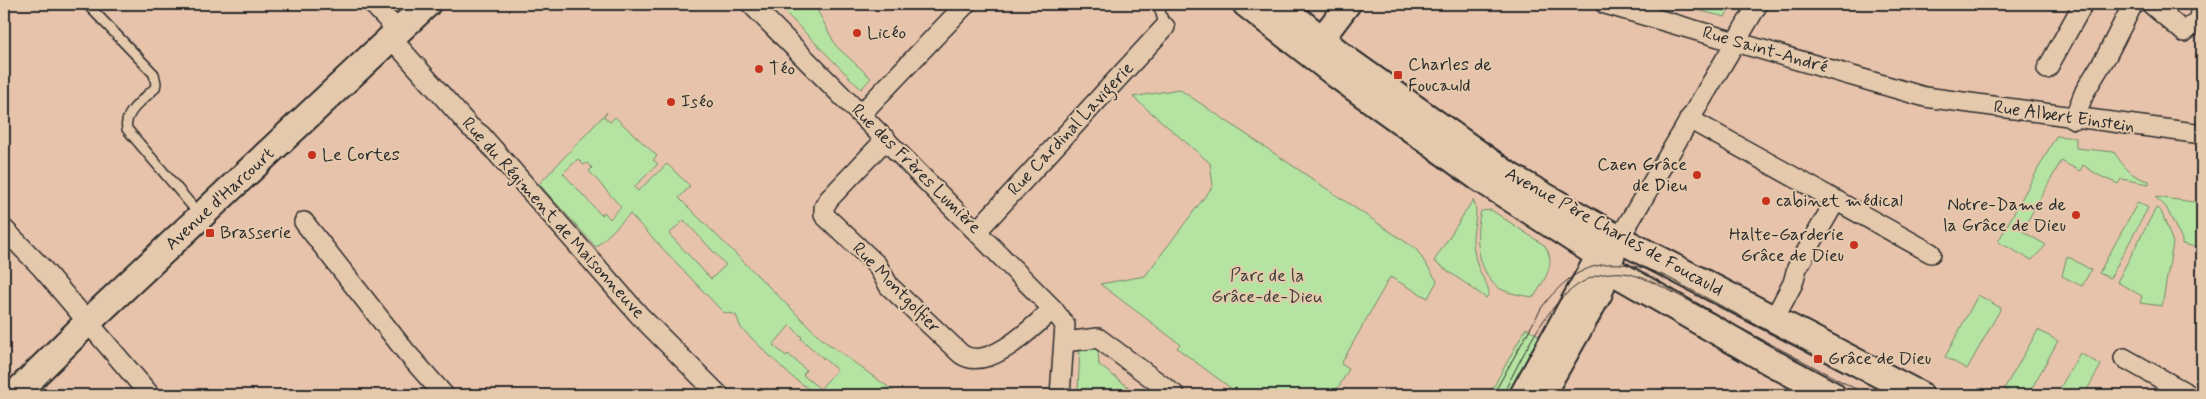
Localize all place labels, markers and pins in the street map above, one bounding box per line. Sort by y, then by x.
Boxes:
place label: Licéo [867,21,906,45]
marker: Licéo [851,27,863,39]
place label: Charles de Foucauld [1408,53,1492,98]
place label: Téo [769,57,795,81]
marker: Téo [753,63,765,75]
marker: Charles de Foucauld [1392,69,1404,81]
place label: Iséo [681,90,714,114]
marker: Iséo [665,96,677,108]
place label: Le Cortes [322,143,400,167]
marker: Le Cortes [306,149,318,161]
place label: Caen Grâce de Dieu [1597,153,1687,198]
marker: Caen Grâce de Dieu [1691,169,1703,181]
place label: cabinet médical [1776,189,1903,213]
place label: Notre-Dame de la Grâce de Dieu [1943,193,2066,238]
marker: cabinet médical [1760,195,1772,207]
marker: Notre-Dame de la Grâce de Dieu [2070,209,2082,221]
place label: Brasserie [220,221,292,245]
place label: Halte-Garderie Grâce de Dieu [1729,223,1844,268]
marker: Brasserie [204,227,216,239]
marker: Halte-Garderie Grâce de Dieu [1848,239,1860,251]
place label: Grâce de Dieu [1828,347,1931,371]
marker: Grâce de Dieu [1812,353,1824,365]

